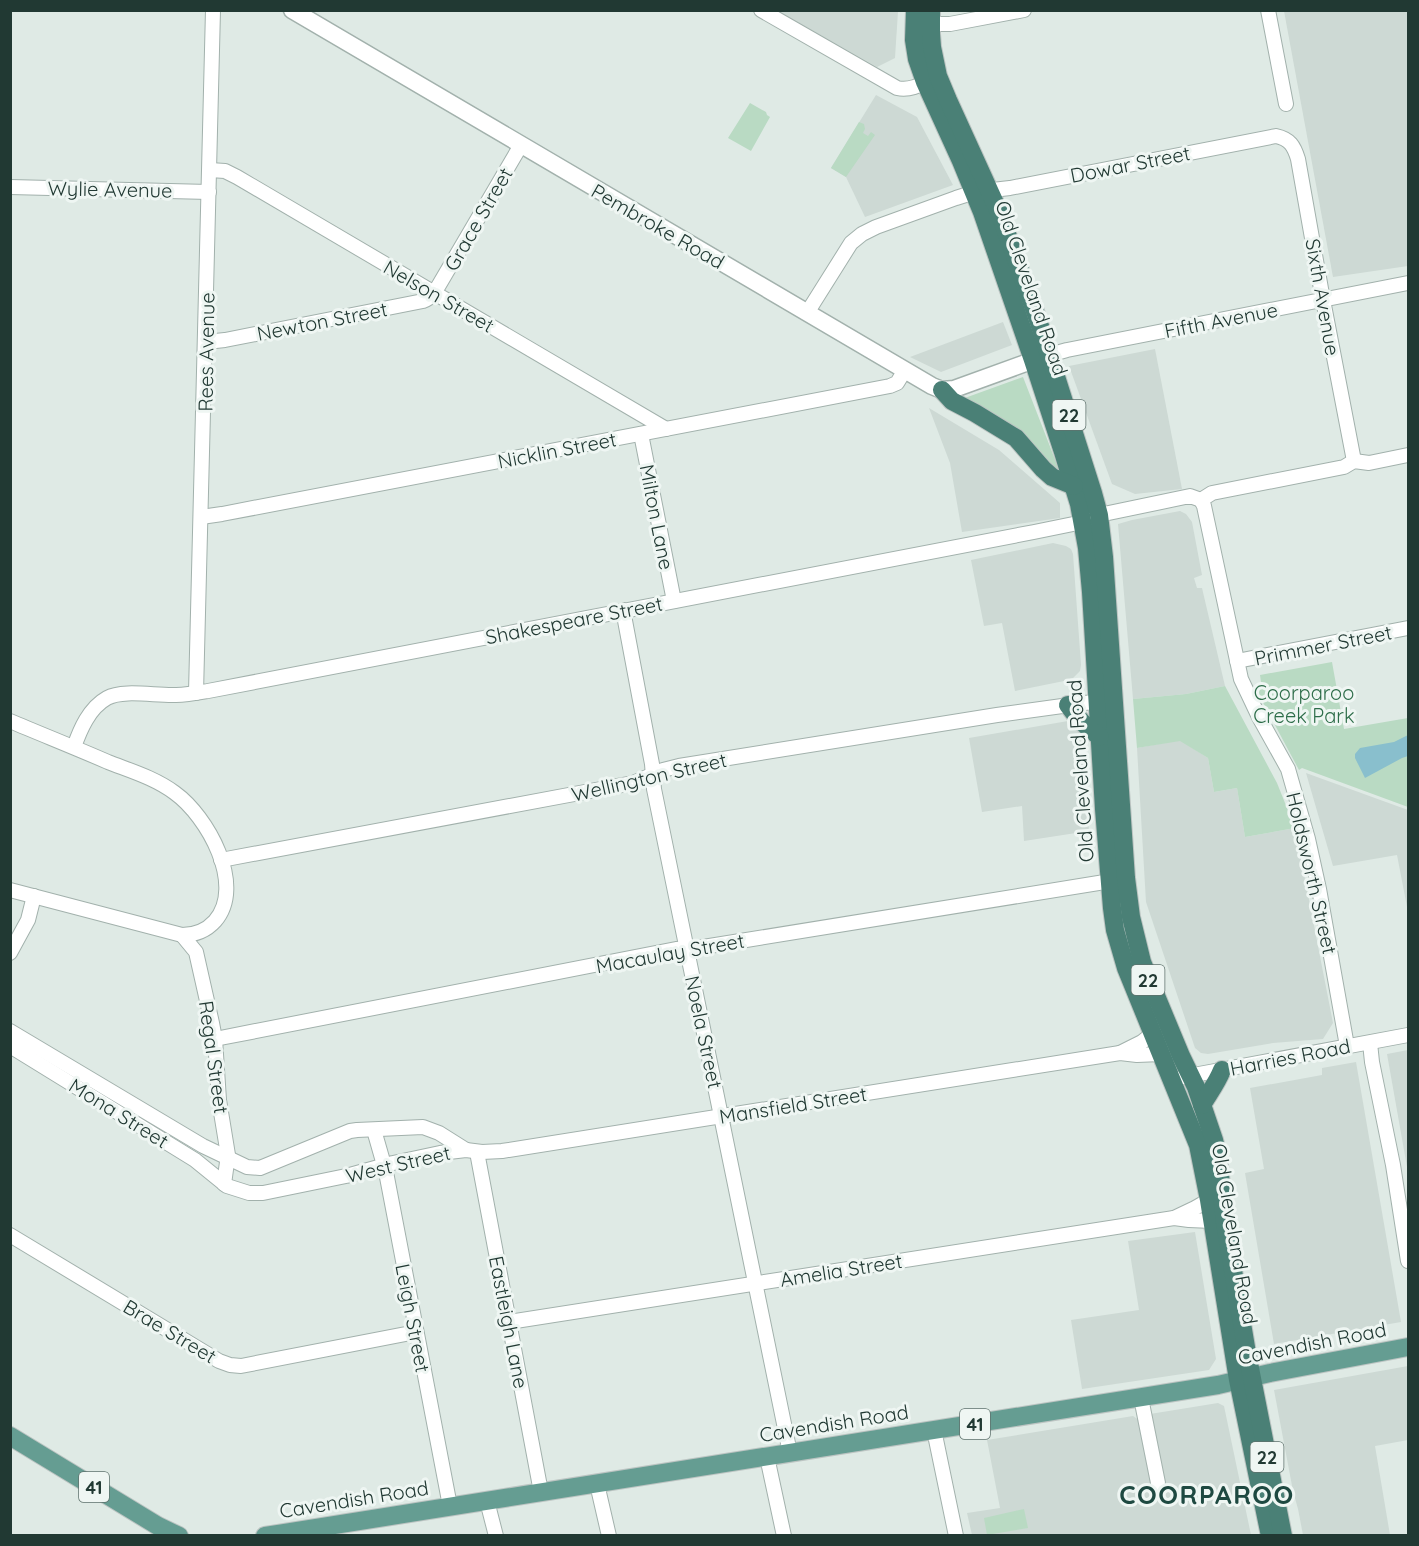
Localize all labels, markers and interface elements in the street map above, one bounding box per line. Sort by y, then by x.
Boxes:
street label: Dowar Street [1068,140,1192,188]
street label: Grace Street [438,163,518,275]
street label: Wylie Avenue [47,175,173,203]
street label: Pembroke Road [587,178,729,274]
street label: Old Cleveland Road [990,197,1074,379]
street label: Sixth Avenue [1300,237,1346,357]
street label: Nelson Street [379,254,499,338]
street label: Rees Avenue [192,292,220,412]
street label: Newton Street [255,296,390,346]
street label: Fifth Avenue [1162,297,1280,343]
road number: 22 [1052,400,1086,430]
street label: Nicklin Street [496,426,619,474]
street label: Milton Lane [635,462,679,572]
street label: Shakespeare Street [483,591,665,649]
street label: Primmer Street [1252,619,1394,671]
street label: Old Cleveland Road [1061,679,1099,863]
park label: Coorparoo Creek Park [1253,680,1355,728]
street label: Wellington Street [569,747,729,807]
street label: Holdsworth Street [1281,790,1343,957]
street label: Macaulay Street [594,928,746,978]
road number: 22 [1132,965,1164,995]
street label: Noela Street [680,973,728,1091]
street label: Regal Street [194,999,234,1115]
street label: Harries Road [1228,1033,1352,1081]
street label: Mona Street [65,1073,173,1154]
street label: Mansfield Street [717,1081,869,1129]
street label: West Street [343,1140,453,1188]
street label: Old Cleveland Road [1207,1142,1263,1326]
street label: Amelia Street [778,1248,904,1292]
street label: Eastleigh Lane [484,1254,534,1390]
street label: Leigh Street [390,1262,436,1375]
street label: Brae Street [119,1293,221,1369]
street label: Cavendish Road [1236,1316,1388,1370]
street label: Cavendish Road [758,1399,910,1447]
road number: 41 [960,1409,990,1439]
road number: 22 [1250,1442,1284,1472]
road number: 41 [79,1472,109,1502]
street label: Cavendish Road [278,1475,430,1523]
district label: COORPAROO [1119,1478,1295,1511]

